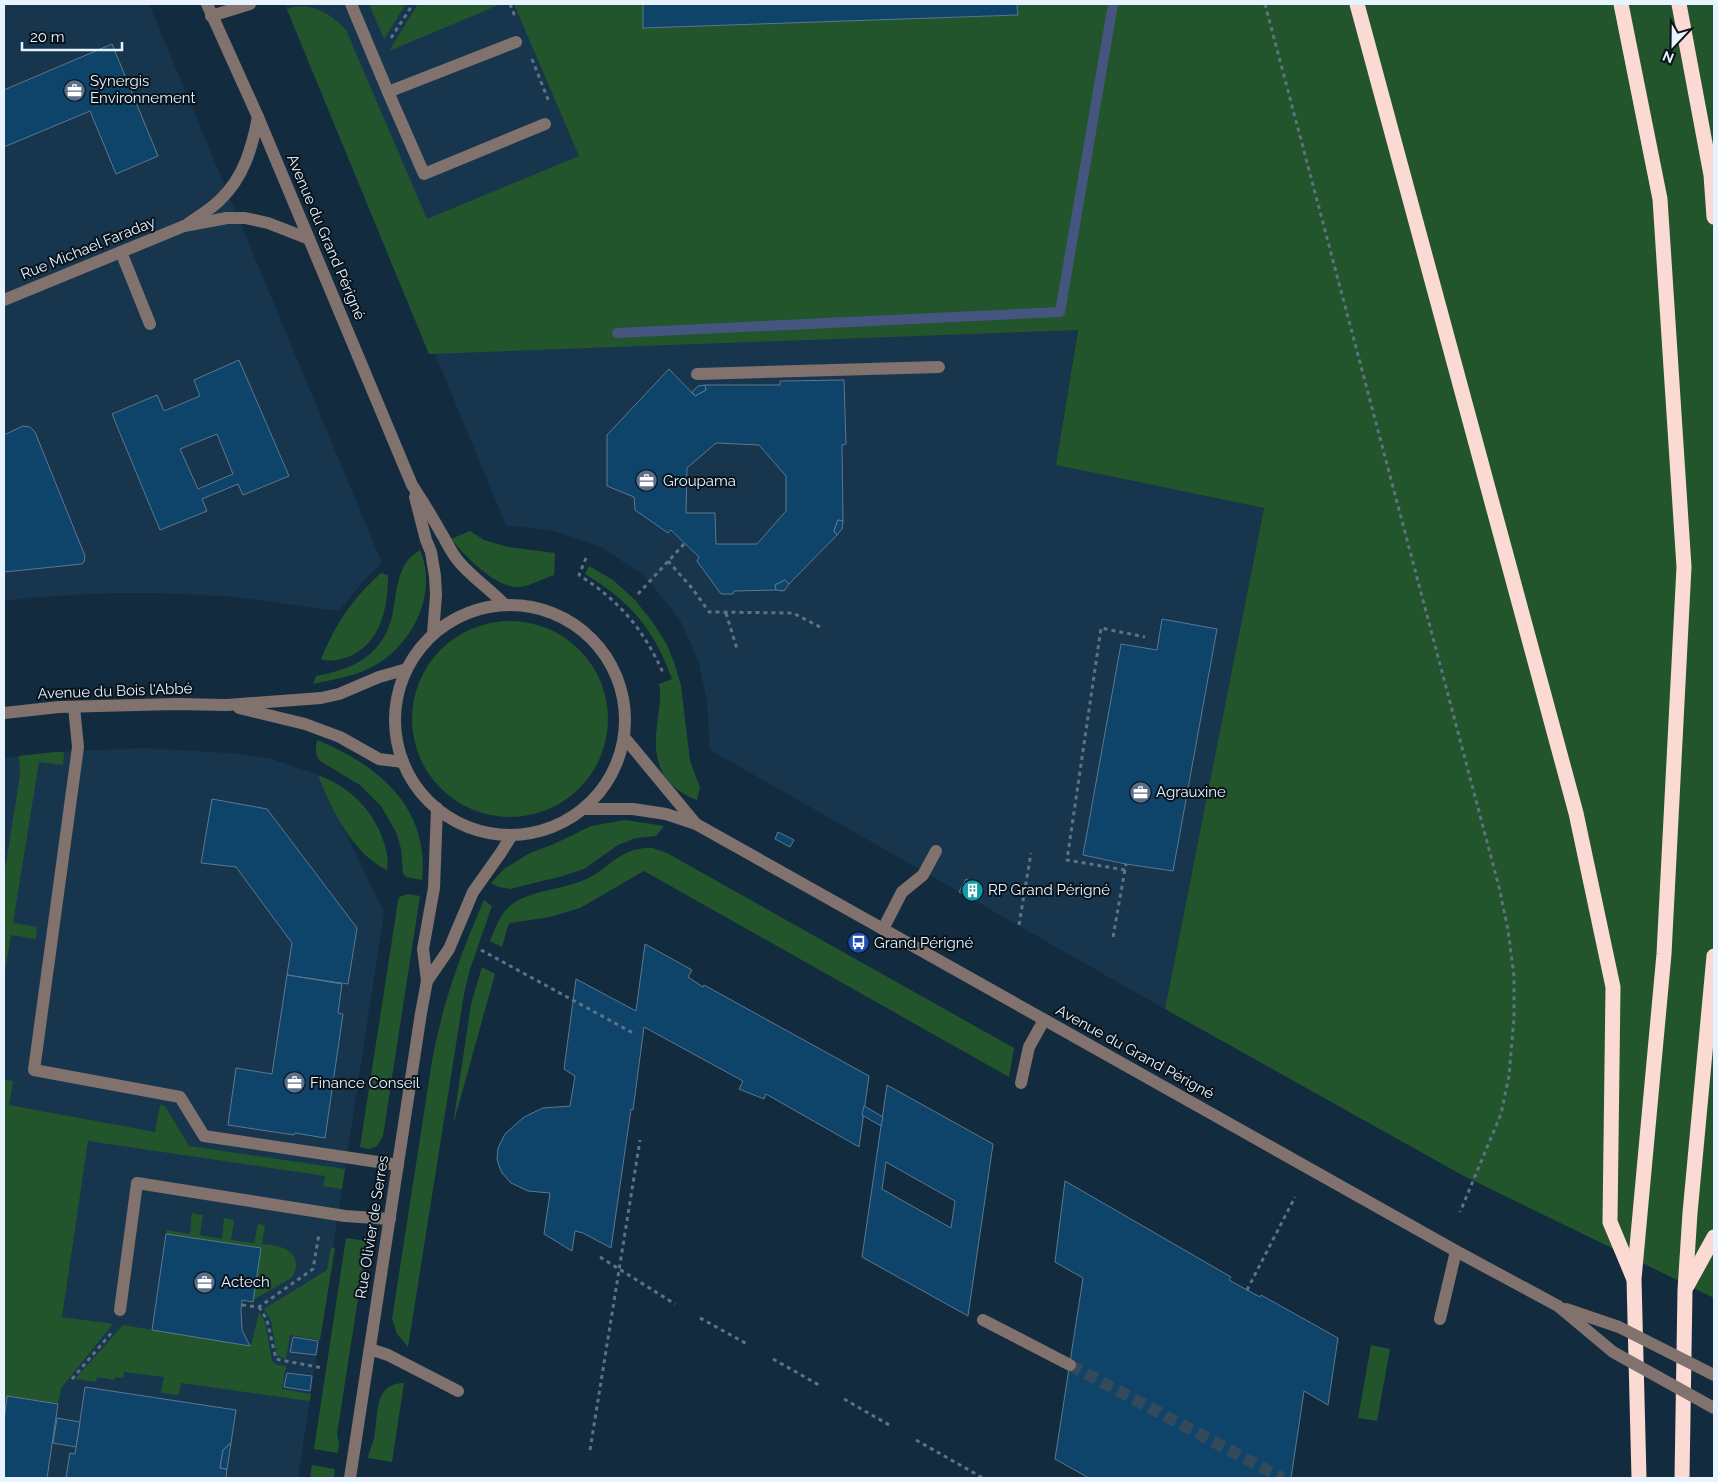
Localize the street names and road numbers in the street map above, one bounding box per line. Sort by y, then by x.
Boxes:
street label: Avenue du Grand Périgné [283,152,369,323]
street label: Rue Michael Faraday [18,213,158,283]
street label: Avenue du Bois l'Abbé [37,679,193,703]
street label: Avenue du Grand Périgné [1053,1001,1217,1103]
street label: Rue Olivier de Serres [352,1154,392,1300]

